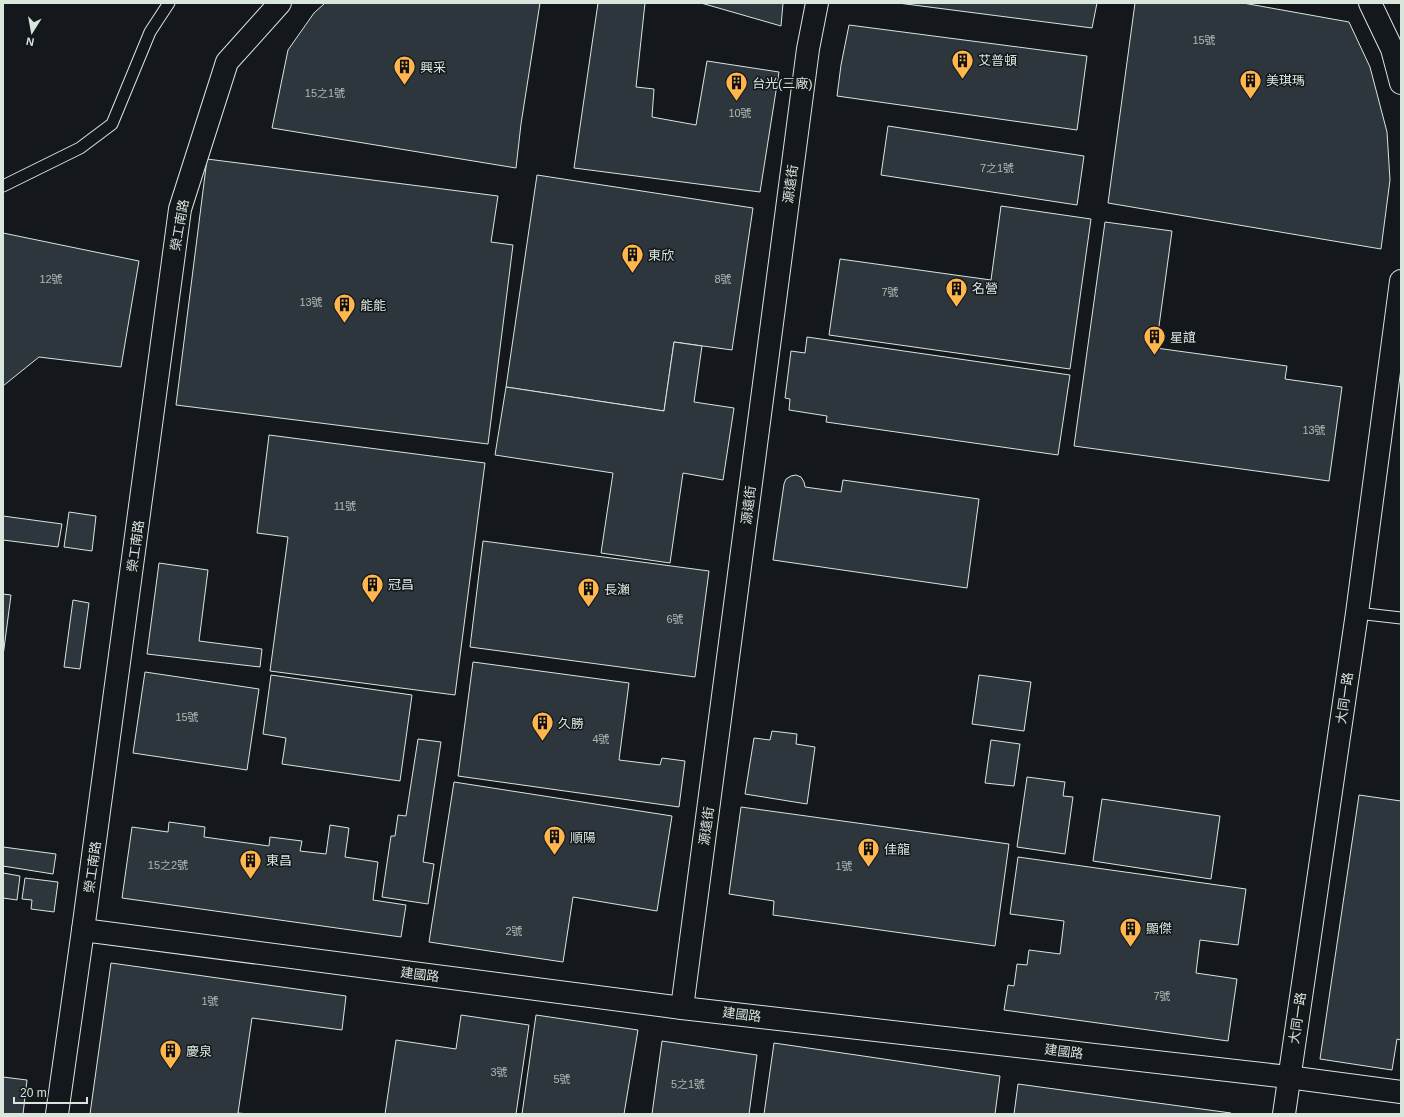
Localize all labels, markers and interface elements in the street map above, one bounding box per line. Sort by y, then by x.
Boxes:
north arrow [12,12,52,52]
house number: 15號 [1192,34,1216,46]
text: N [25,35,35,48]
building icon: 艾普頓 [949,47,975,80]
place label: 艾普頓 [978,53,1017,68]
building icon: 興采 [391,54,417,87]
place label: 興采 [420,60,446,75]
building icon: 美琪瑪 [1237,67,1263,100]
building icon: 台光(三廠) [724,70,750,103]
place label: 美琪瑪 [1266,73,1305,88]
place label: 台光(三廠) [752,76,813,91]
house number: 15之1號 [305,87,345,99]
house number: 10號 [728,107,752,119]
house number: 7之1號 [980,162,1014,174]
street label: 源遠街 [780,164,801,204]
street label: 榮工南路 [168,198,191,252]
building icon: 東欣 [620,242,646,275]
place label: 東欣 [648,248,674,263]
house number: 12號 [39,273,63,285]
house number: 8號 [714,273,732,285]
building icon: 名營 [943,275,969,308]
place label: 名營 [972,281,998,296]
house number: 7號 [881,286,899,298]
building icon: 能能 [332,292,358,325]
house number: 13號 [299,296,323,308]
place label: 能能 [360,298,386,313]
building icon: 星誼 [1141,324,1167,357]
place label: 星誼 [1170,330,1196,345]
house number: 13號 [1302,424,1326,436]
street label: 源遠街 [739,485,758,525]
house number: 11號 [334,500,356,512]
street label: 榮工南路 [124,519,147,573]
building icon: 冠昌 [360,571,386,604]
building icon: 長瀨 [576,576,602,609]
place label: 冠昌 [388,577,414,592]
place label: 長瀨 [604,582,630,597]
house number: 6號 [666,613,684,625]
street label: 大同一路 [1333,671,1356,725]
building icon: 久勝 [529,710,555,743]
house number: 15號 [175,711,199,723]
place label: 久勝 [558,716,584,731]
house number: 4號 [592,733,610,745]
street label: 源遠街 [696,806,717,846]
building icon: 順陽 [541,824,567,857]
place label: 順陽 [570,830,596,845]
building icon: 佳龍 [856,836,882,869]
street label: 榮工南路 [81,840,104,894]
place label: 佳龍 [884,842,910,857]
building icon: 東昌 [237,847,263,880]
place label: 東昌 [266,853,292,868]
house number: 15之2號 [148,859,188,871]
house number: 1號 [835,860,853,872]
building icon: 顯傑 [1117,915,1143,948]
place label: 顯傑 [1146,921,1172,936]
house number: 2號 [505,925,523,937]
street label: 建國路 [400,965,440,984]
house number: 7號 [1153,990,1171,1002]
street label: 大同一路 [1286,991,1309,1045]
house number: 1號 [201,995,219,1007]
street label: 建國路 [722,1005,762,1024]
building icon: 慶泉 [157,1038,183,1071]
street label: 建國路 [1044,1042,1084,1061]
place label: 慶泉 [186,1044,212,1059]
house number: 3號 [490,1066,508,1078]
house number: 5號 [553,1073,571,1085]
house number: 5之1號 [671,1078,705,1090]
scale bar [14,1079,87,1105]
text: 20 m [20,1086,47,1100]

